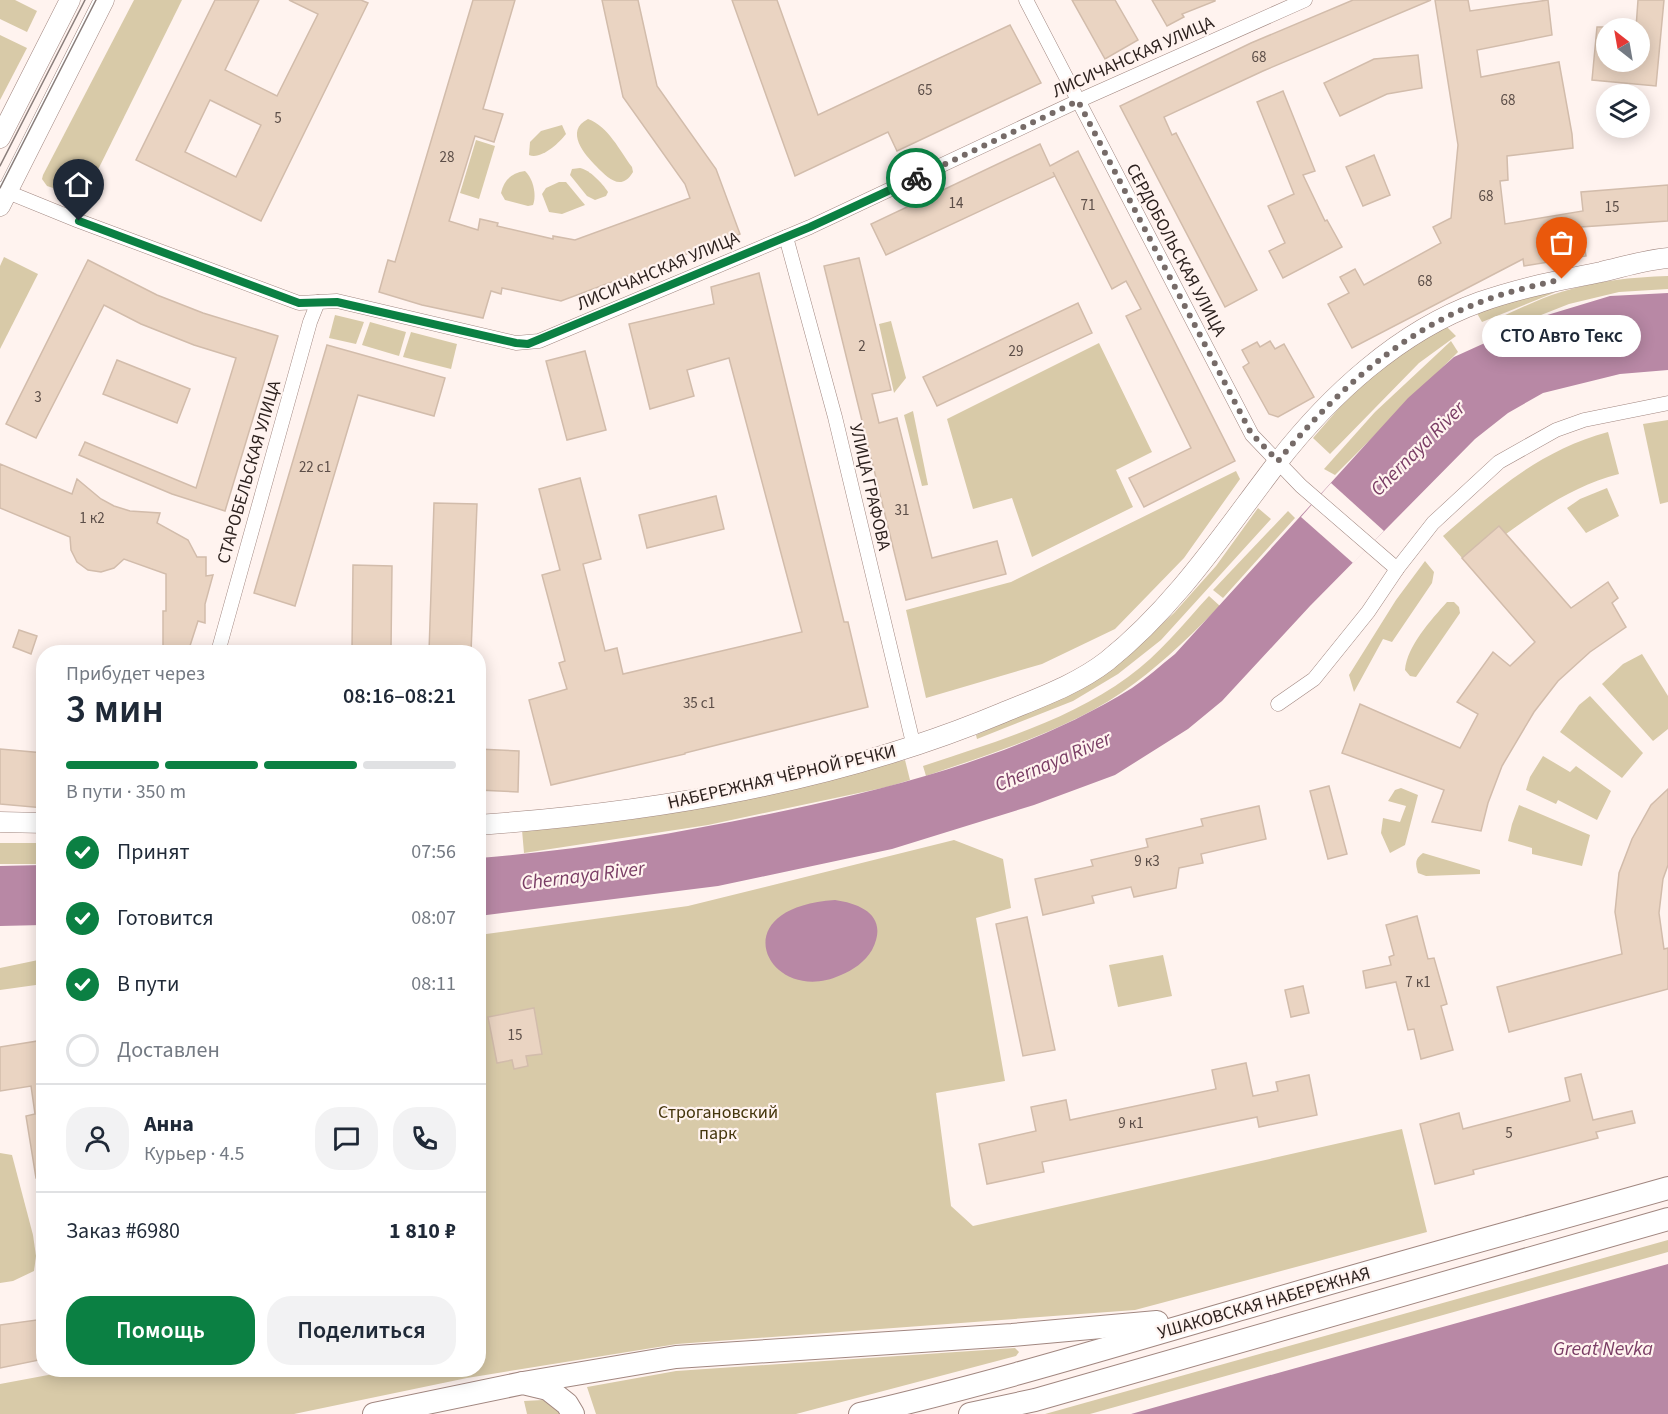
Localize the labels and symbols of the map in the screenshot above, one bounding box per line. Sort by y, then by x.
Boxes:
street label: ЛИСИЧАНСКАЯ УЛИЦА [1048,10,1218,104]
north arrow [1596,18,1650,72]
house number: 68 [1252,47,1266,68]
house number: 65 [918,80,932,101]
house number: 68 [1501,90,1515,111]
house number: 5 [274,108,282,129]
house number: 28 [440,147,454,168]
courier [886,148,946,208]
pin [53,159,104,221]
street label: СЕРДОБОЛЬСКАЯ УЛИЦА [1120,159,1232,341]
house number: 68 [1479,186,1493,207]
house number: 14 [949,193,964,214]
house number: 71 [1081,195,1095,216]
house number: 15 [1605,197,1619,218]
pin [1536,217,1587,279]
street label: ЛИСИЧАНСКАЯ УЛИЦА [573,225,744,317]
house number: 68 [1418,271,1432,292]
callout: СТО Авто Текс [1482,315,1642,357]
house number: 2 [858,336,866,357]
house number: 29 [1009,341,1023,362]
street label: СТАРОБЕЛЬСКАЯ УЛИЦА [211,377,287,567]
house number: 3 [34,387,42,408]
water label: Chernaya River [1364,394,1473,503]
street label: УЛИЦА ГРАФОВА [843,421,897,553]
house number: 22 с1 [299,457,331,478]
house number: 31 [895,500,909,521]
house number: 1 к2 [79,508,105,529]
house number: 35 с1 [683,693,715,714]
water label: Chernaya River [991,724,1117,799]
street label: НАБЕРЕЖНАЯ ЧЁРНОЙ РЕЧКИ [665,739,899,815]
house number: 9 к3 [1134,851,1160,872]
water label: Chernaya River [520,854,647,897]
house number: 7 к1 [1405,972,1431,993]
house number: 15 [508,1025,522,1046]
park label: Строгановский парк [658,1100,778,1146]
house number: 9 к1 [1118,1113,1144,1134]
house number: 5 [1505,1123,1513,1144]
street label: УШАКОВСКАЯ НАБЕРЕЖНАЯ [1155,1261,1373,1345]
water label: Great Nevka [1553,1335,1653,1363]

